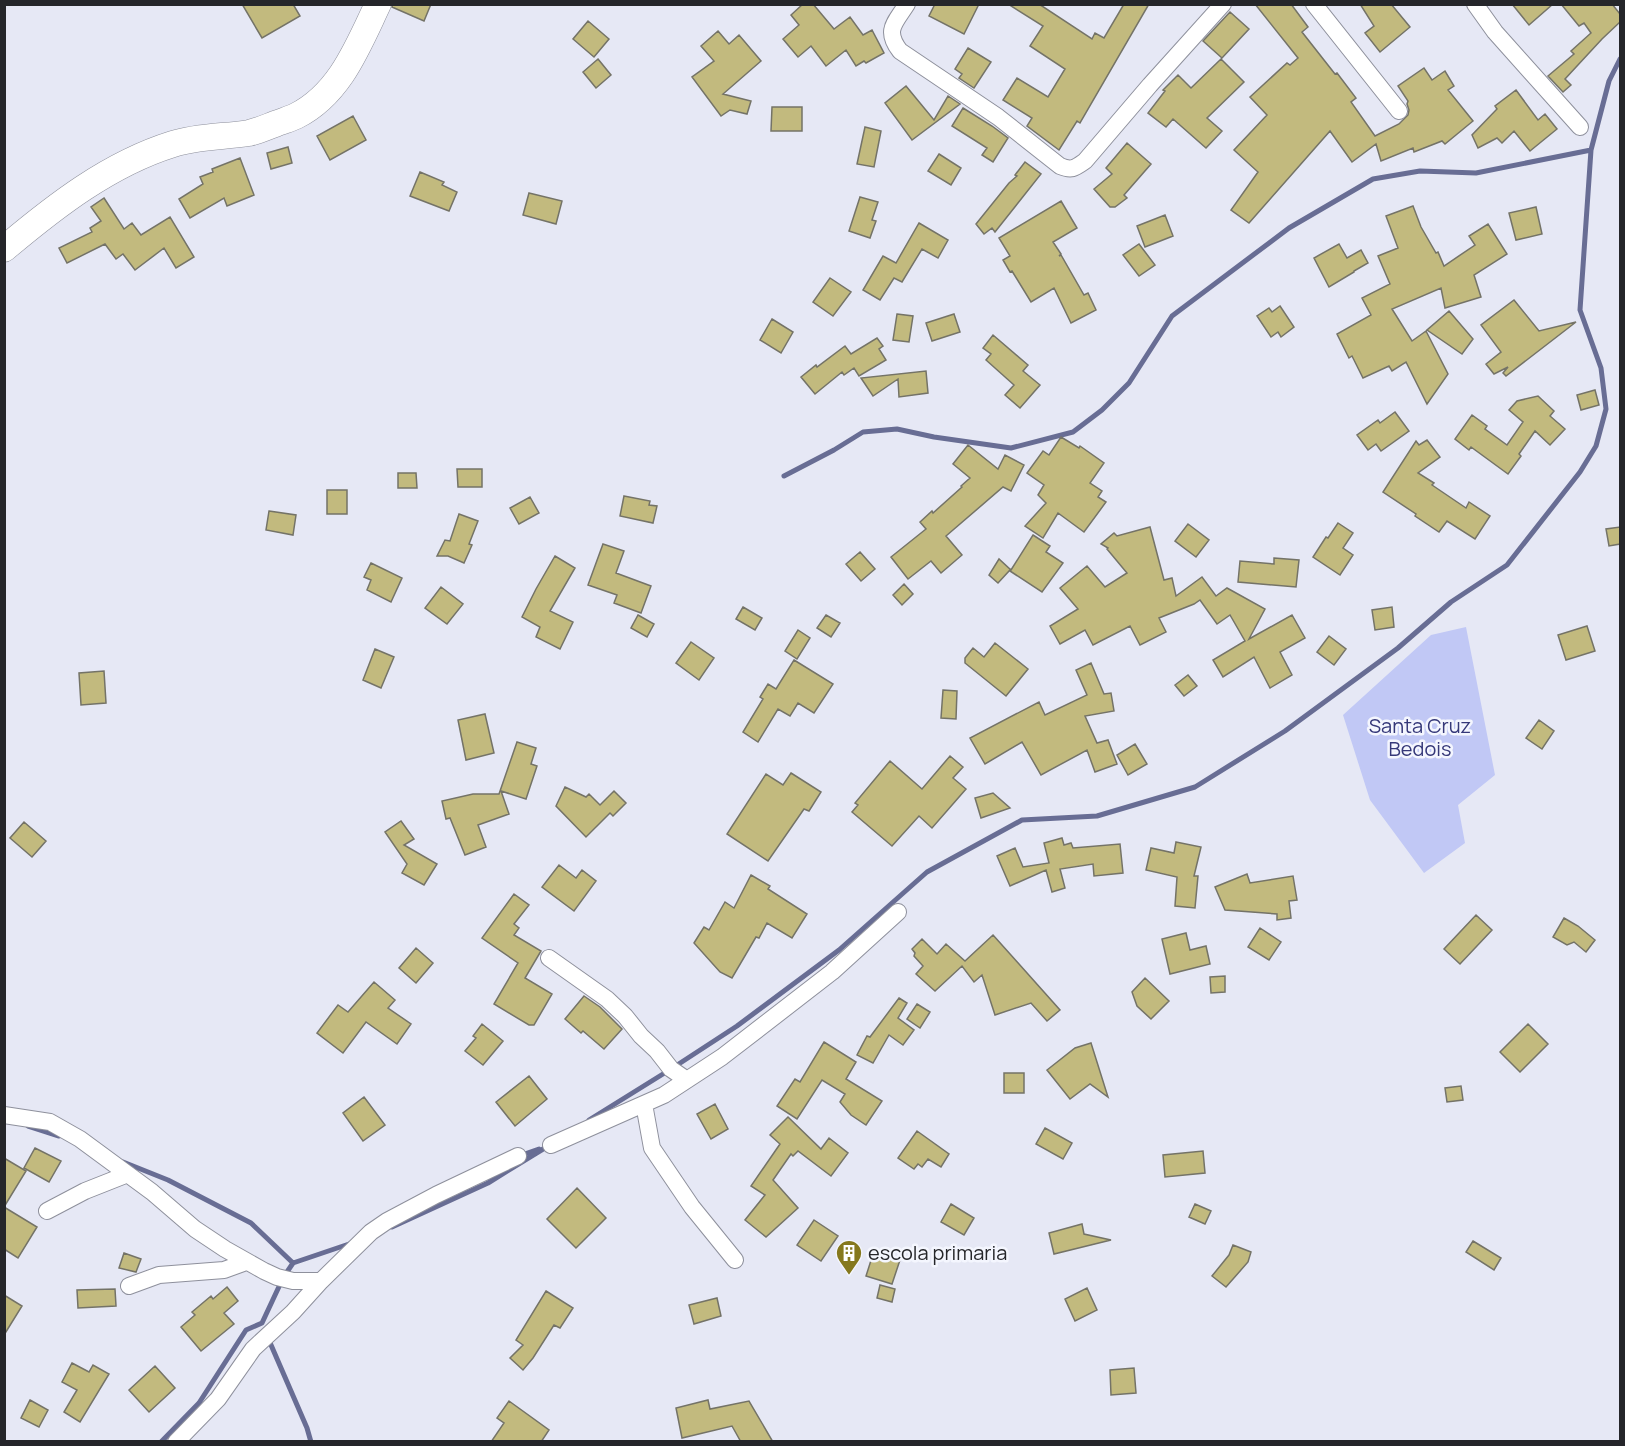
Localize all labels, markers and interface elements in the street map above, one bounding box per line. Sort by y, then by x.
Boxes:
park label: Santa Cruz Bedois [1369,712,1471,762]
building icon: escola primaria [834,1238,864,1276]
place label: escola primaria [868,1239,1007,1266]

